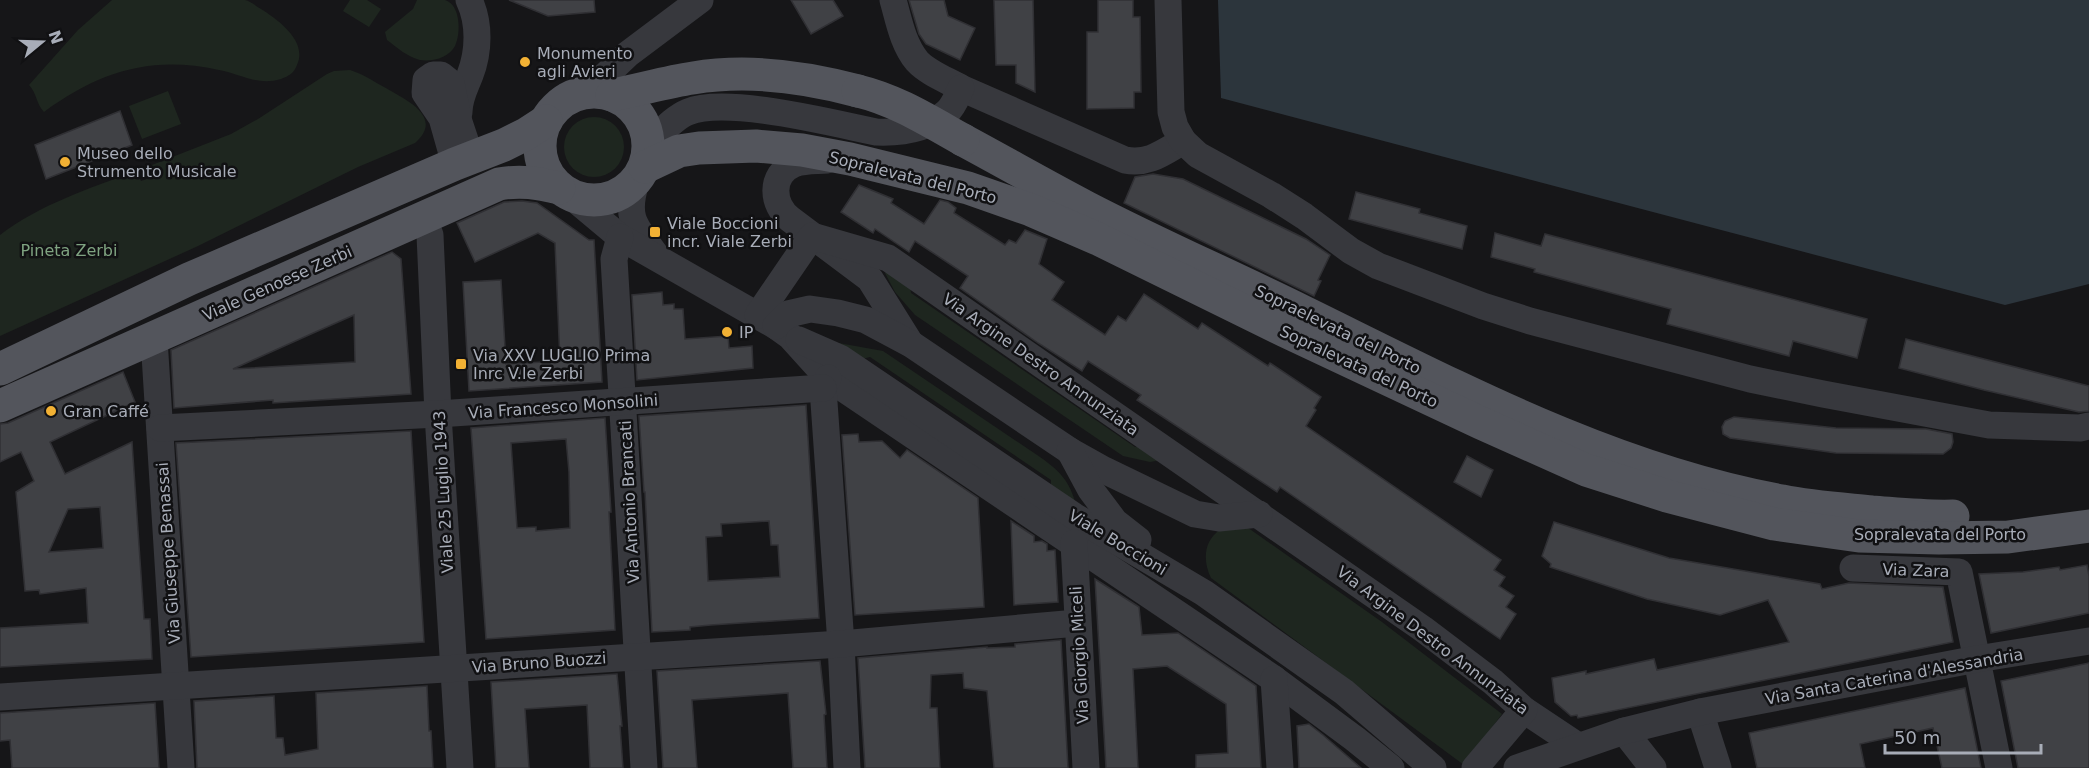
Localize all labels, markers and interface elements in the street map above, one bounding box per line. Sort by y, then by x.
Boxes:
north arrow [12,12,72,72]
text: N [45,28,67,47]
place label: Monumento agli Avieri [537,44,633,81]
marker: Monumento agli Avieri [518,55,532,69]
place label: Museo dello Strumento Musicale [77,144,236,181]
street label: Sopralevata del Porto [827,147,999,208]
marker: Museo dello Strumento Musicale [58,155,72,169]
place label: Viale Boccioni incr. Viale Zerbi [667,214,792,251]
marker: Viale Boccioni incr. Viale Zerbi [648,225,662,239]
park label: Pineta Zerbi [21,241,117,260]
street label: Viale Genoese Zerbi [200,242,355,325]
street label: Sopraelevata del Porto [1252,281,1424,378]
street label: Via Argine Destro Annunziata [939,289,1142,440]
street label: Sopralevata del Porto [1277,321,1441,411]
place label: IP [739,323,754,342]
marker: IP [720,325,734,339]
place label: Via XXV LUGLIO Prima Inrc V.le Zerbi [473,346,650,383]
marker: Via XXV LUGLIO Prima Inrc V.le Zerbi [454,357,468,371]
street label: Via Francesco Monsolini [467,390,659,423]
place label: Gran Caffé [63,402,149,421]
marker: Gran Caffé [44,404,58,418]
street label: Viale 25 Luglio 1943 [430,410,457,574]
street label: Via Antonio Brancati [616,420,643,584]
street label: Via Giuseppe Benassai [153,462,184,644]
street label: Viale Boccioni [1065,506,1170,579]
street label: Sopralevata del Porto [1854,525,2026,544]
street label: Via Zara [1882,560,1950,581]
street label: Via Argine Destro Annunziata [1333,562,1532,719]
street label: Via Giorgio Miceli [1066,586,1093,724]
street label: Via Santa Caterina d'Alessandria [1764,644,2025,709]
street label: Via Bruno Buozzi [471,648,607,677]
scale bar [1885,717,2041,755]
text: 50 m [1894,727,1940,748]

